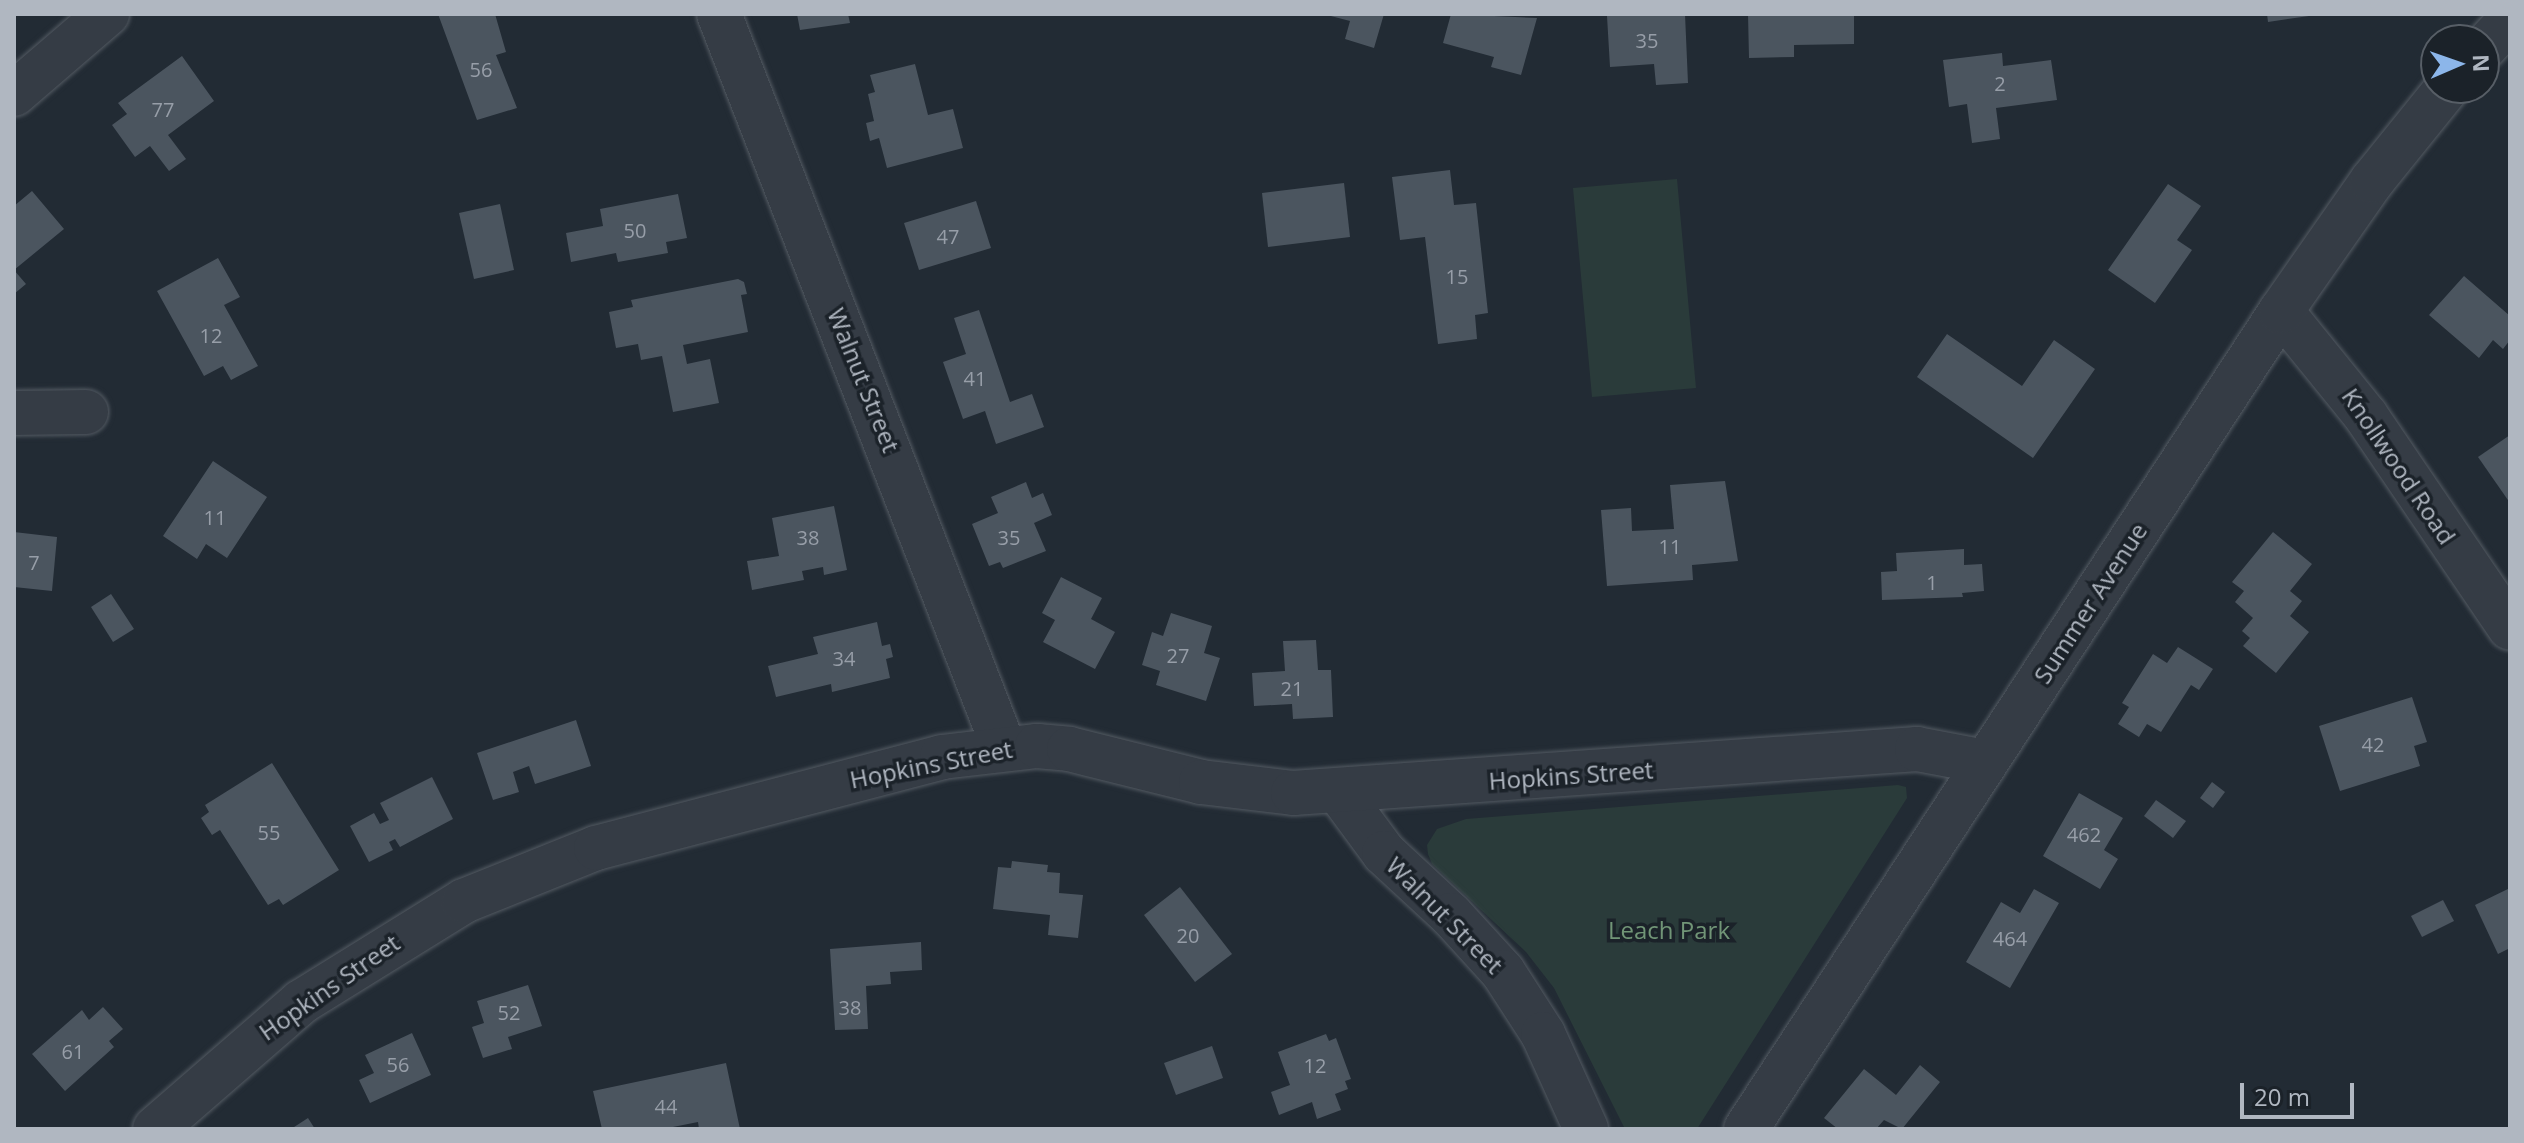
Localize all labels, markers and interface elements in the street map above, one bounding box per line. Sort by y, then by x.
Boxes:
north arrow [2420,24,2500,104]
house number: 35 [1636,28,1658,52]
text: N [2467,54,2497,73]
house number: 56 [470,57,492,81]
house number: 2 [1994,71,2006,95]
house number: 77 [152,97,174,121]
house number: 50 [624,218,646,242]
house number: 47 [937,224,959,248]
house number: 15 [1446,264,1468,288]
street label: Walnut Street [822,304,906,456]
house number: 12 [200,323,222,347]
house number: 41 [964,366,986,390]
street label: Knollwood Road [2336,383,2462,549]
house number: 11 [204,505,226,529]
street label: Summer Avenue [2027,517,2153,689]
house number: 38 [797,525,819,549]
house number: 35 [998,525,1020,549]
house number: 11 [1659,534,1681,558]
house number: 7 [28,550,40,574]
house number: 1 [1926,570,1938,594]
house number: 27 [1167,643,1189,667]
house number: 34 [833,646,855,670]
house number: 21 [1281,676,1303,700]
house number: 42 [2362,732,2384,756]
street label: Hopkins Street [847,734,1015,794]
street label: Hopkins Street [1488,755,1654,795]
house number: 55 [258,820,280,844]
house number: 462 [2067,822,2101,846]
street label: Walnut Street [1381,851,1509,979]
park label: Leach Park [1608,916,1730,944]
house number: 20 [1177,923,1199,947]
house number: 464 [1993,926,2027,950]
street label: Hopkins Street [253,928,405,1046]
house number: 38 [839,995,861,1019]
house number: 52 [498,1000,520,1024]
house number: 61 [62,1039,84,1063]
house number: 56 [387,1052,409,1076]
house number: 12 [1304,1053,1326,1077]
scale bar [2244,1067,2358,1117]
text: 20 m [2254,1080,2310,1113]
house number: 44 [655,1094,677,1118]

